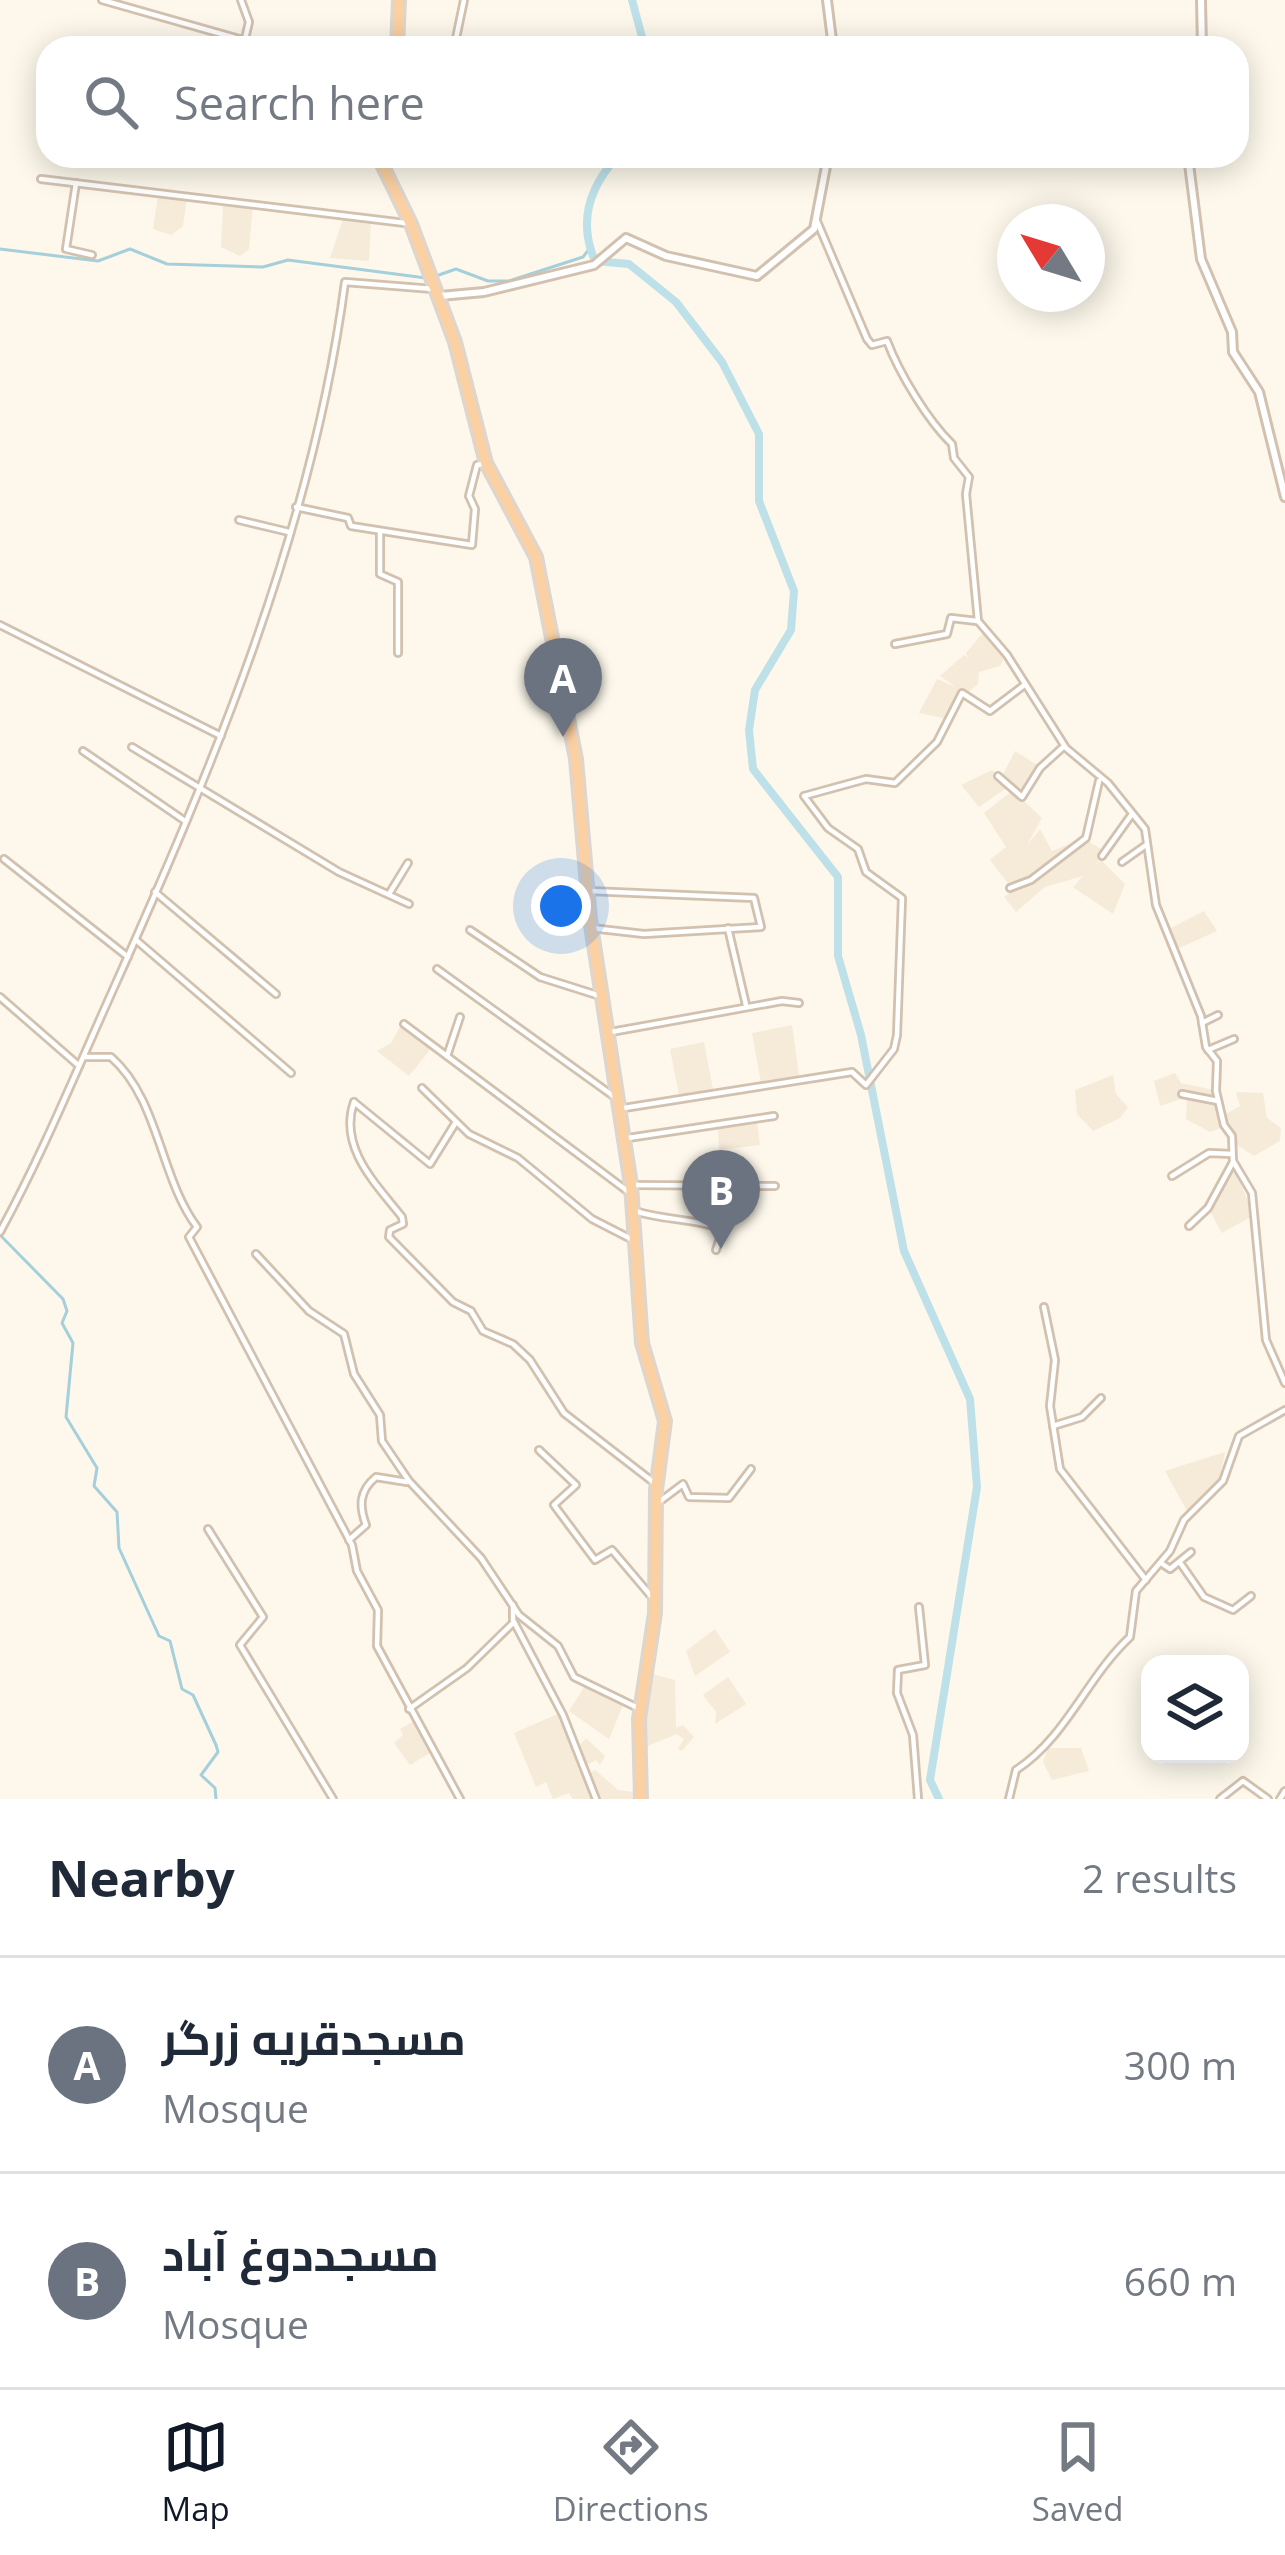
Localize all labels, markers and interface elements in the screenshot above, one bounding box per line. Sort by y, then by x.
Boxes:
search box [36,36,1249,168]
icon: search [78,69,144,135]
text: Search here [174,72,425,133]
north arrow [997,204,1105,312]
pin: A [524,638,602,737]
your location [531,876,591,936]
pin: B [682,1150,760,1249]
map controls [1141,1655,1249,1763]
button: layers [1141,1655,1249,1763]
text: Nearby [48,1842,235,1912]
text: 2 results [1082,1851,1237,1904]
text: مسجدقریه زرگر [162,2007,466,2068]
text: A [74,2038,100,2091]
text: 300 m [1124,2038,1237,2091]
text: Mosque [162,2081,309,2134]
text: مسجددوغ آباد [162,2223,439,2284]
text: B [74,2254,100,2307]
text: 660 m [1124,2254,1237,2307]
text: Mosque [162,2297,309,2350]
tab: Map [162,2414,230,2531]
tab: Directions [553,2414,709,2531]
tab: Saved [1032,2414,1123,2531]

